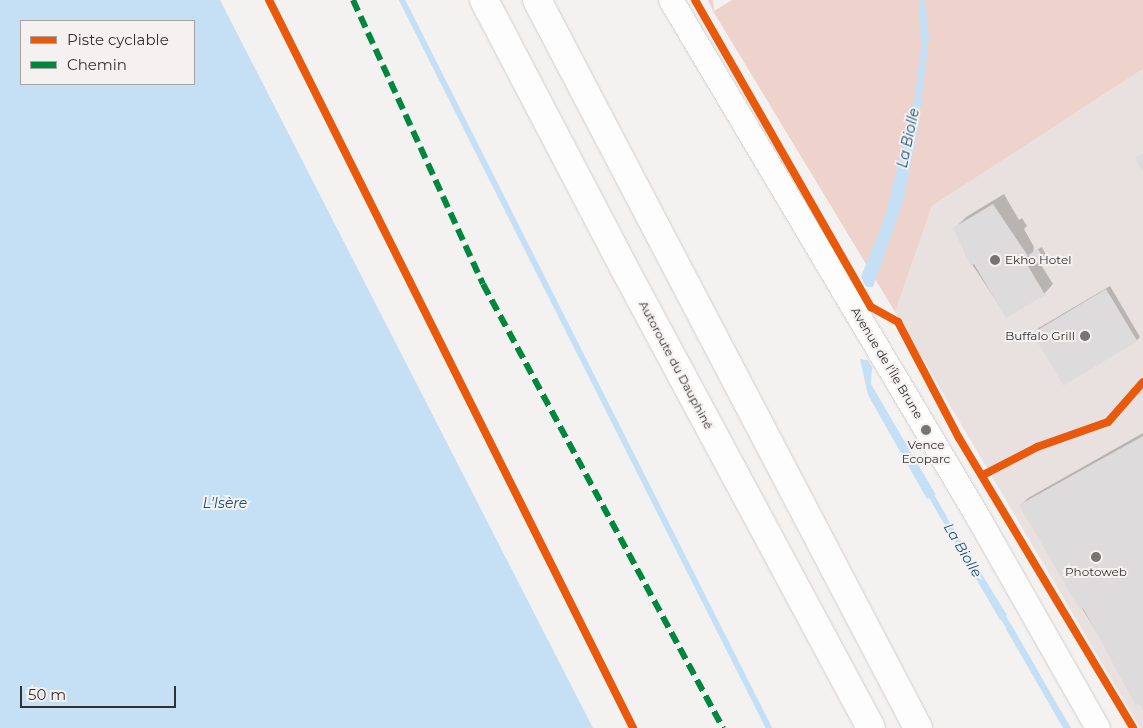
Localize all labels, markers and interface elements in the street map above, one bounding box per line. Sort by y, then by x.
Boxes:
legend [20,20,195,85]
text: Piste cyclable [67,30,169,49]
text: Chemin [67,55,127,74]
water label: La Biolle [894,107,922,169]
place label: Ekho Hotel [1005,253,1071,267]
marker: Ekho Hotel [989,254,1001,266]
street label: Autoroute du Dauphiné [636,298,716,432]
street label: Avenue de l'Île Brune [848,305,926,421]
place label: Buffalo Grill [1005,329,1075,343]
marker: Buffalo Grill [1079,330,1091,342]
marker: Vence Ecoparc [920,424,932,436]
place label: Vence Ecoparc [902,438,950,466]
water label: L'Isère [203,495,247,511]
water label: La Biolle [940,520,986,580]
marker: Photoweb [1090,551,1102,563]
place label: Photoweb [1065,565,1127,579]
scale bar [22,676,179,708]
text: 50 m [28,685,66,704]

